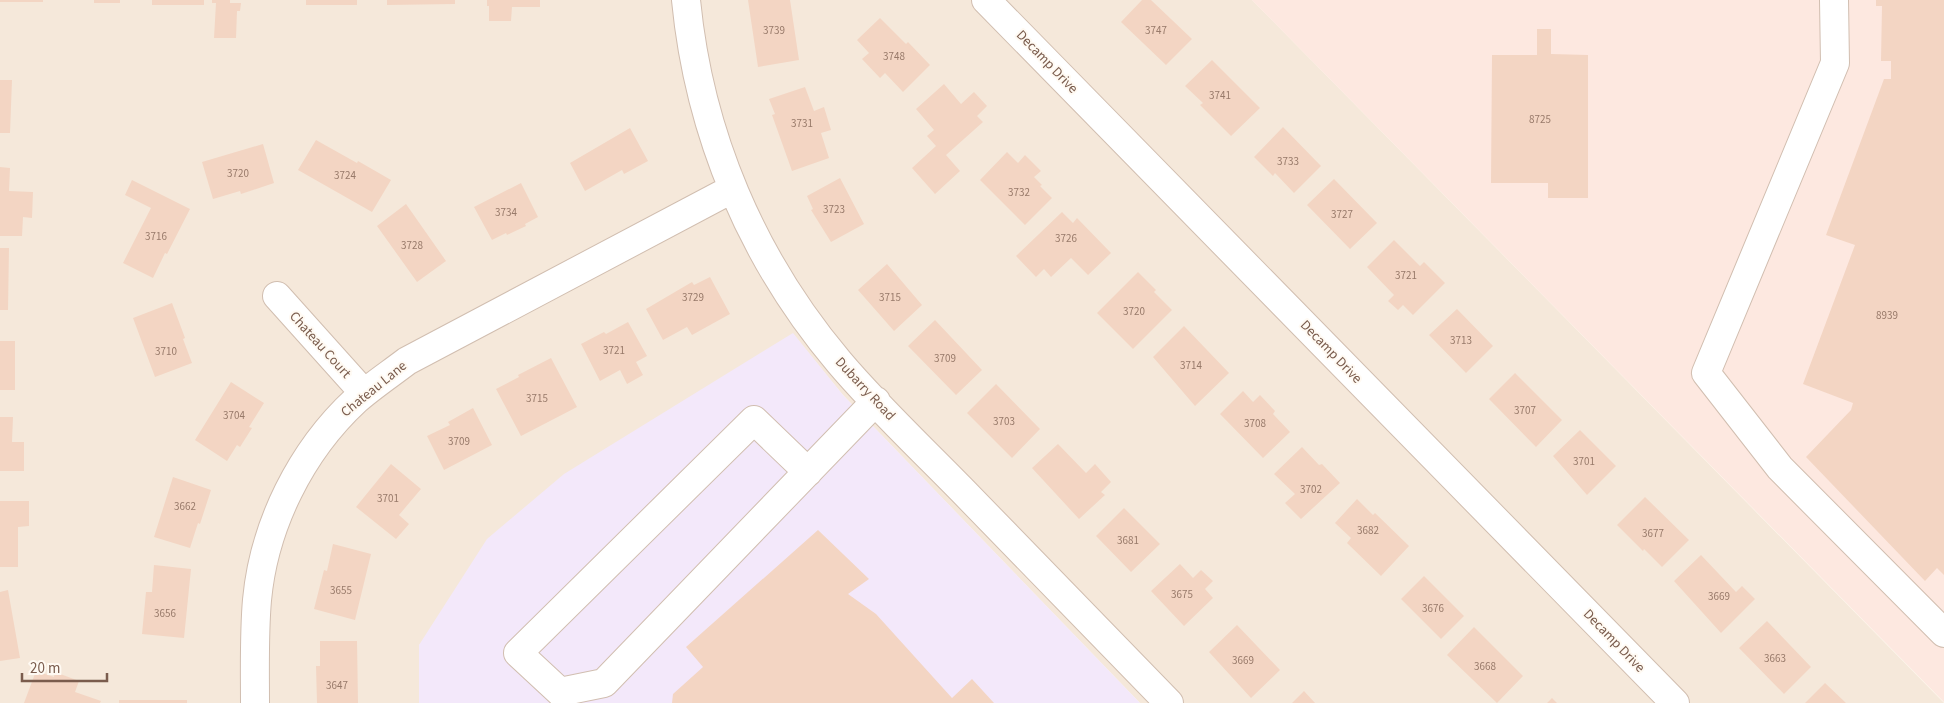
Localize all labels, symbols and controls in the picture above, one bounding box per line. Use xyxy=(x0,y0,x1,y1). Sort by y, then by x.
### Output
house number: 3739 xyxy=(763,23,785,38)
house number: 3747 xyxy=(1145,23,1167,38)
street label: Decamp Drive xyxy=(1012,26,1082,98)
house number: 3748 xyxy=(883,49,905,64)
house number: 3741 xyxy=(1209,88,1231,103)
house number: 8725 xyxy=(1529,112,1551,127)
house number: 3731 xyxy=(791,116,813,131)
house number: 3733 xyxy=(1277,154,1299,169)
house number: 3720 xyxy=(227,166,249,181)
house number: 3724 xyxy=(334,168,356,183)
house number: 3732 xyxy=(1008,185,1030,200)
house number: 3723 xyxy=(823,202,845,217)
house number: 3734 xyxy=(495,205,517,220)
house number: 3727 xyxy=(1331,207,1353,222)
house number: 3716 xyxy=(145,229,167,244)
house number: 3726 xyxy=(1055,231,1077,246)
house number: 3728 xyxy=(401,238,423,253)
house number: 3721 xyxy=(1395,268,1417,283)
house number: 3729 xyxy=(682,290,704,305)
house number: 3715 xyxy=(879,290,901,305)
house number: 3720 xyxy=(1123,304,1145,319)
street label: Chateau Court xyxy=(284,307,356,383)
house number: 8939 xyxy=(1876,308,1898,323)
street label: Decamp Drive xyxy=(1296,316,1366,388)
house number: 3713 xyxy=(1450,333,1472,348)
house number: 3721 xyxy=(603,343,625,358)
house number: 3710 xyxy=(155,344,177,359)
house number: 3709 xyxy=(934,351,956,366)
street label: Dubarry Road xyxy=(830,353,900,425)
street label: Chateau Lane xyxy=(337,356,411,422)
house number: 3714 xyxy=(1180,358,1202,373)
house number: 3715 xyxy=(526,391,548,406)
house number: 3707 xyxy=(1514,403,1536,418)
house number: 3704 xyxy=(223,408,245,423)
house number: 3703 xyxy=(993,414,1015,429)
house number: 3708 xyxy=(1244,416,1266,431)
house number: 3709 xyxy=(448,434,470,449)
house number: 3701 xyxy=(1573,454,1595,469)
house number: 3702 xyxy=(1300,482,1322,497)
house number: 3701 xyxy=(377,491,399,506)
house number: 3662 xyxy=(174,499,196,514)
house number: 3682 xyxy=(1357,523,1379,538)
house number: 3677 xyxy=(1642,526,1664,541)
house number: 3681 xyxy=(1117,533,1139,548)
house number: 3655 xyxy=(330,583,352,598)
house number: 3675 xyxy=(1171,587,1193,602)
house number: 3669 xyxy=(1708,589,1730,604)
house number: 3676 xyxy=(1422,601,1444,616)
street label: Decamp Drive xyxy=(1579,605,1649,677)
house number: 3656 xyxy=(154,606,176,621)
scale bar xyxy=(22,650,108,682)
house number: 3663 xyxy=(1764,651,1786,666)
house number: 3669 xyxy=(1232,653,1254,668)
text: 20 m xyxy=(30,658,60,679)
house number: 3668 xyxy=(1474,659,1496,674)
house number: 3647 xyxy=(326,678,348,693)

